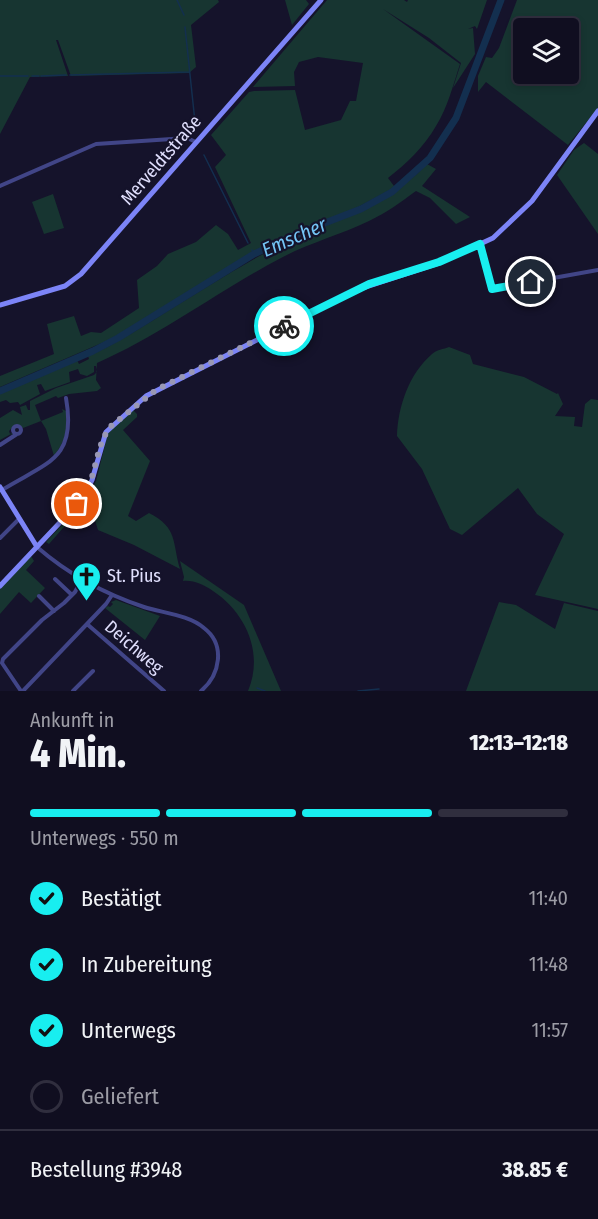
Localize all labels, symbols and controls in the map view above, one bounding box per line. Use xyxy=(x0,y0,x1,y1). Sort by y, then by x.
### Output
map controls xyxy=(513,18,579,84)
button: layers xyxy=(513,18,579,84)
street label: Merveldtstraße xyxy=(116,111,206,209)
water label: Emscher xyxy=(258,212,331,262)
pin xyxy=(505,256,556,307)
icon: home xyxy=(514,265,547,298)
courier xyxy=(254,296,314,356)
icon: bike xyxy=(268,310,301,343)
pin xyxy=(51,478,102,529)
icon: bag xyxy=(60,487,93,520)
church icon: St. Pius xyxy=(70,560,102,602)
place label: St. Pius xyxy=(107,565,161,587)
street label: Deichweg xyxy=(100,616,168,679)
text: Ankunft in xyxy=(30,708,114,732)
text: 12:13–12:18 xyxy=(469,729,568,756)
text: 4 Min. xyxy=(30,731,126,777)
text: Unterwegs · 550 m xyxy=(30,826,179,850)
icon: check xyxy=(30,882,63,915)
text: Bestätigt xyxy=(81,885,161,912)
text: 11:40 xyxy=(528,886,568,910)
icon: check xyxy=(30,948,63,981)
text: In Zubereitung xyxy=(81,951,212,978)
text: 11:48 xyxy=(529,952,568,976)
icon: check xyxy=(30,1014,63,1047)
text: Unterwegs xyxy=(81,1017,176,1044)
text: 11:57 xyxy=(532,1018,568,1042)
text: Geliefert xyxy=(81,1083,159,1110)
text: Bestellung #3948 xyxy=(30,1156,182,1183)
text: 38.85 € xyxy=(502,1156,568,1183)

